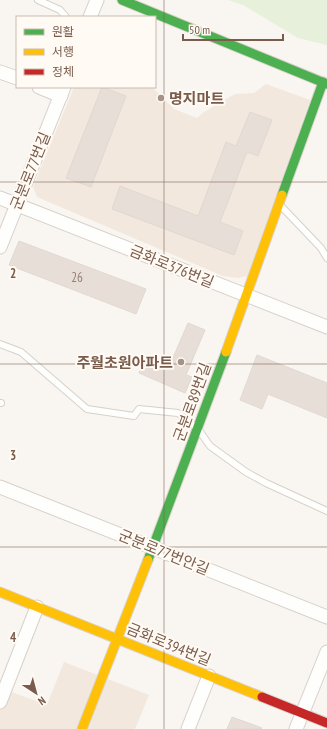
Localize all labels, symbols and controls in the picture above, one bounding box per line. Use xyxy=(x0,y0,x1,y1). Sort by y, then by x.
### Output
legend xyxy=(16,16,156,88)
scale bar xyxy=(183,16,283,42)
text: 50 m xyxy=(189,22,210,37)
text: 원활 xyxy=(52,24,74,39)
text: 서행 xyxy=(52,44,74,59)
text: 정체 xyxy=(52,64,74,79)
place label: 명지마트 xyxy=(169,89,224,108)
marker: 명지마트 xyxy=(156,93,166,103)
street label: 군분로77번길 xyxy=(6,129,54,213)
street label: 금화로376번길 xyxy=(127,240,217,292)
text: 2 xyxy=(10,265,16,282)
house number: 26 xyxy=(71,269,83,286)
place label: 주월초원아파트 xyxy=(76,353,173,372)
marker: 주월초원아파트 xyxy=(176,357,186,367)
street label: 군분로89번길 xyxy=(169,360,215,444)
text: 3 xyxy=(10,447,16,464)
street label: 군분로77번안길 xyxy=(116,525,212,579)
street label: 금화로394번길 xyxy=(124,618,214,670)
text: 4 xyxy=(10,629,17,646)
north arrow xyxy=(16,673,56,713)
text: N xyxy=(35,694,48,709)

